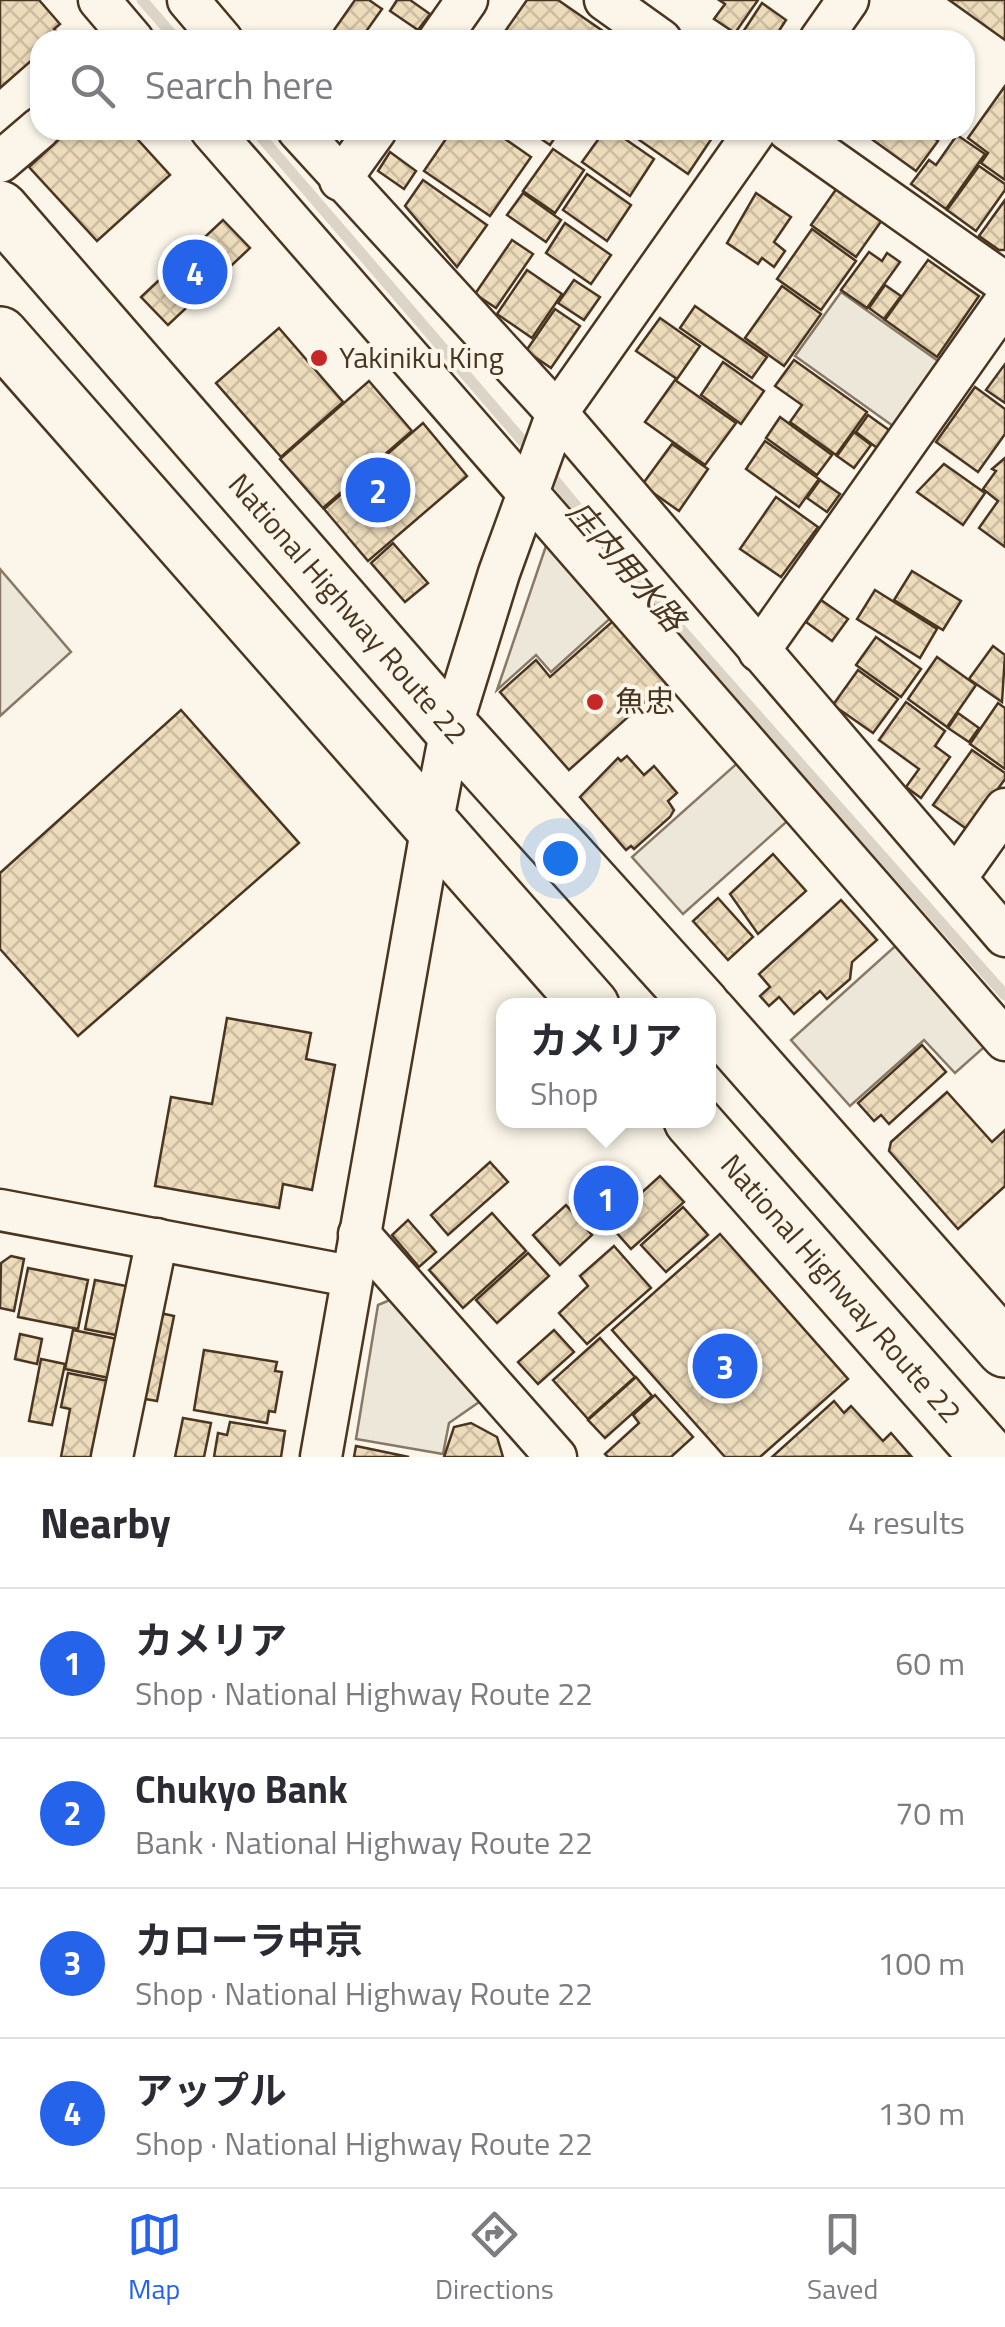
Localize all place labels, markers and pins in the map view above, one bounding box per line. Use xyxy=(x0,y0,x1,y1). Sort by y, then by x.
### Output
pin: 4 xyxy=(162,234,228,310)
place label: Yakiniku King xyxy=(339,334,504,380)
marker: Yakiniku King xyxy=(308,347,330,369)
pin: 2 xyxy=(346,452,410,528)
place label: 魚忠 xyxy=(615,678,675,724)
marker: 魚忠 xyxy=(584,691,606,713)
pin: 1 xyxy=(574,1160,638,1236)
pin: 3 xyxy=(692,1328,758,1404)

